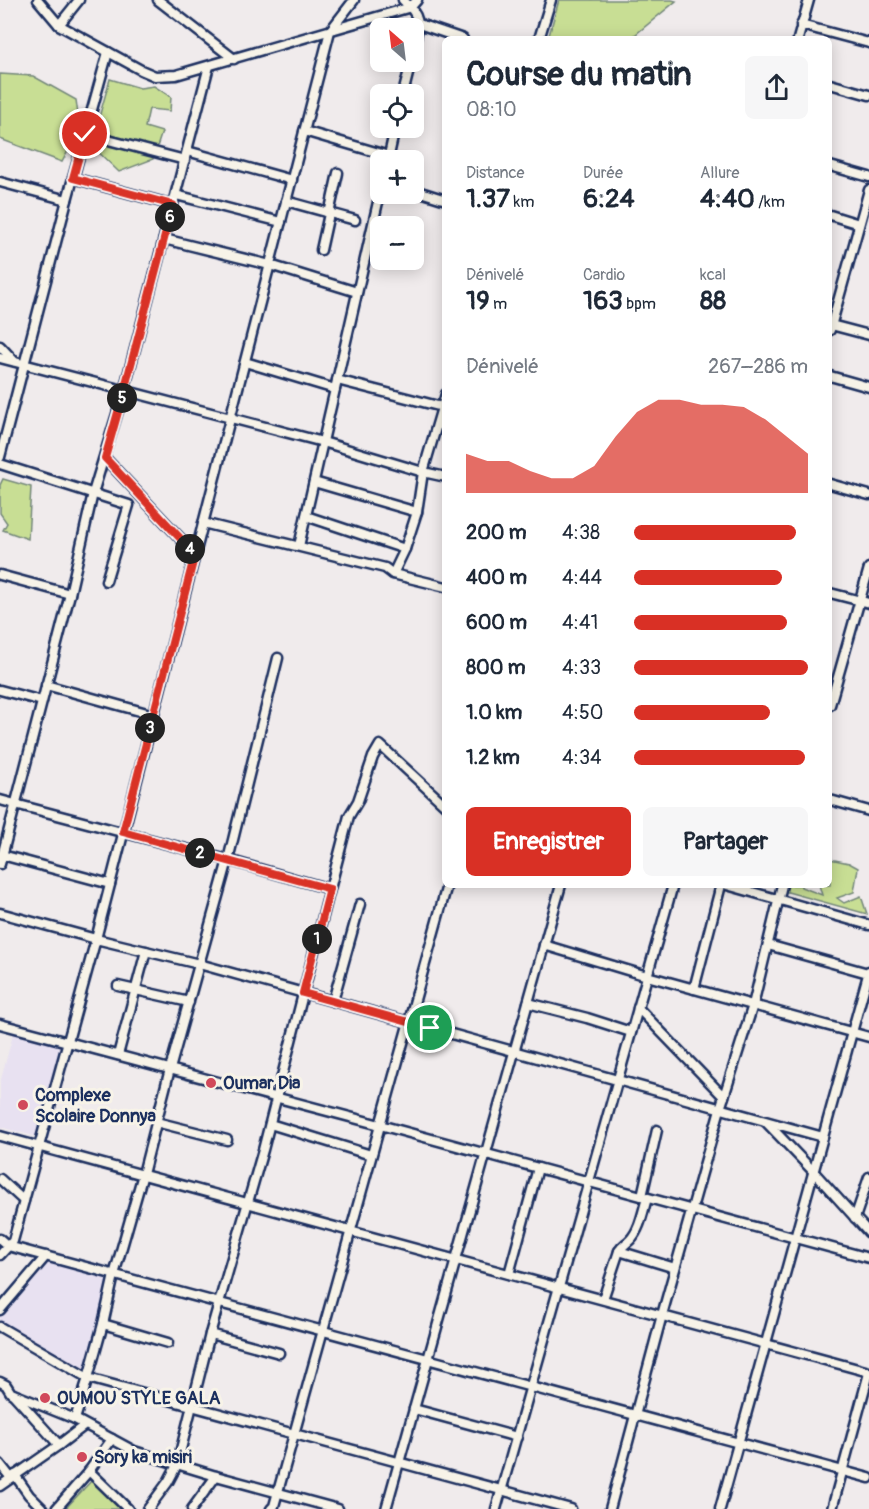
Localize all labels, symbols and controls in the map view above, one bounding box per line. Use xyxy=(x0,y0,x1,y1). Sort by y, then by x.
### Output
north arrow xyxy=(370,18,424,72)
map controls xyxy=(370,18,424,270)
text: Course du matin xyxy=(466,54,692,95)
button: share xyxy=(745,56,808,119)
button: locate xyxy=(370,84,424,138)
text: 08:10 xyxy=(466,97,517,122)
pin xyxy=(59,108,110,159)
icon: check xyxy=(68,117,101,150)
button: + xyxy=(370,150,424,204)
text: Distance xyxy=(466,163,525,183)
text: Durée xyxy=(583,163,623,183)
text: Allure xyxy=(700,163,739,183)
text: 1.37 xyxy=(466,183,510,215)
text: 6:24 xyxy=(583,183,635,215)
text: 4:40 xyxy=(700,183,755,215)
text: km xyxy=(510,192,534,212)
text: /km xyxy=(755,192,785,212)
pin: 6 xyxy=(155,202,185,232)
text: 6 xyxy=(165,207,175,227)
button: − xyxy=(370,216,424,270)
text: Dénivelé xyxy=(466,265,524,285)
text: Cardio xyxy=(583,265,625,285)
text: kcal xyxy=(700,265,726,285)
text: 19 xyxy=(466,285,490,317)
text: 163 xyxy=(583,285,623,317)
text: 88 xyxy=(700,285,726,317)
text: m xyxy=(490,294,507,314)
text: bpm xyxy=(623,294,656,314)
text: Dénivelé xyxy=(466,354,539,379)
text: 267–286 m xyxy=(708,354,808,379)
pin: 5 xyxy=(107,383,137,413)
text: 5 xyxy=(118,388,126,408)
text: 200 m xyxy=(466,520,527,545)
text: 4:38 xyxy=(562,520,600,545)
pin: 4 xyxy=(175,534,205,564)
text: 4 xyxy=(185,539,195,559)
text: 400 m xyxy=(466,565,527,590)
text: 4:44 xyxy=(562,565,602,590)
text: 600 m xyxy=(466,610,527,635)
text: 4:41 xyxy=(562,610,598,635)
text: 800 m xyxy=(466,655,526,680)
text: 4:33 xyxy=(562,655,601,680)
text: 1.0 km xyxy=(466,700,522,725)
text: 4:50 xyxy=(562,700,603,725)
pin: 3 xyxy=(135,713,165,743)
text: 3 xyxy=(146,718,154,738)
text: 1.2 km xyxy=(466,745,520,770)
text: 4:34 xyxy=(562,745,602,770)
button: Enregistrer xyxy=(466,807,631,876)
button: Partager xyxy=(643,807,808,876)
pin: 2 xyxy=(185,838,215,868)
text: 2 xyxy=(196,843,204,863)
pin: 1 xyxy=(302,924,332,954)
text: 1 xyxy=(314,929,320,949)
pin xyxy=(404,1002,455,1053)
icon: arrive xyxy=(413,1011,446,1044)
place label: Oumar Dia xyxy=(223,1072,301,1095)
marker: Oumar Dia xyxy=(204,1076,218,1090)
place label: Complexe Scolaire Donnya xyxy=(35,1084,156,1128)
marker: Complexe Scolaire Donnya xyxy=(16,1098,30,1112)
place label: OUMOU STYLE GALA xyxy=(57,1387,221,1410)
marker: OUMOU STYLE GALA xyxy=(38,1391,52,1405)
place label: Sory ka misiri xyxy=(94,1446,192,1469)
marker: Sory ka misiri xyxy=(75,1450,89,1464)

